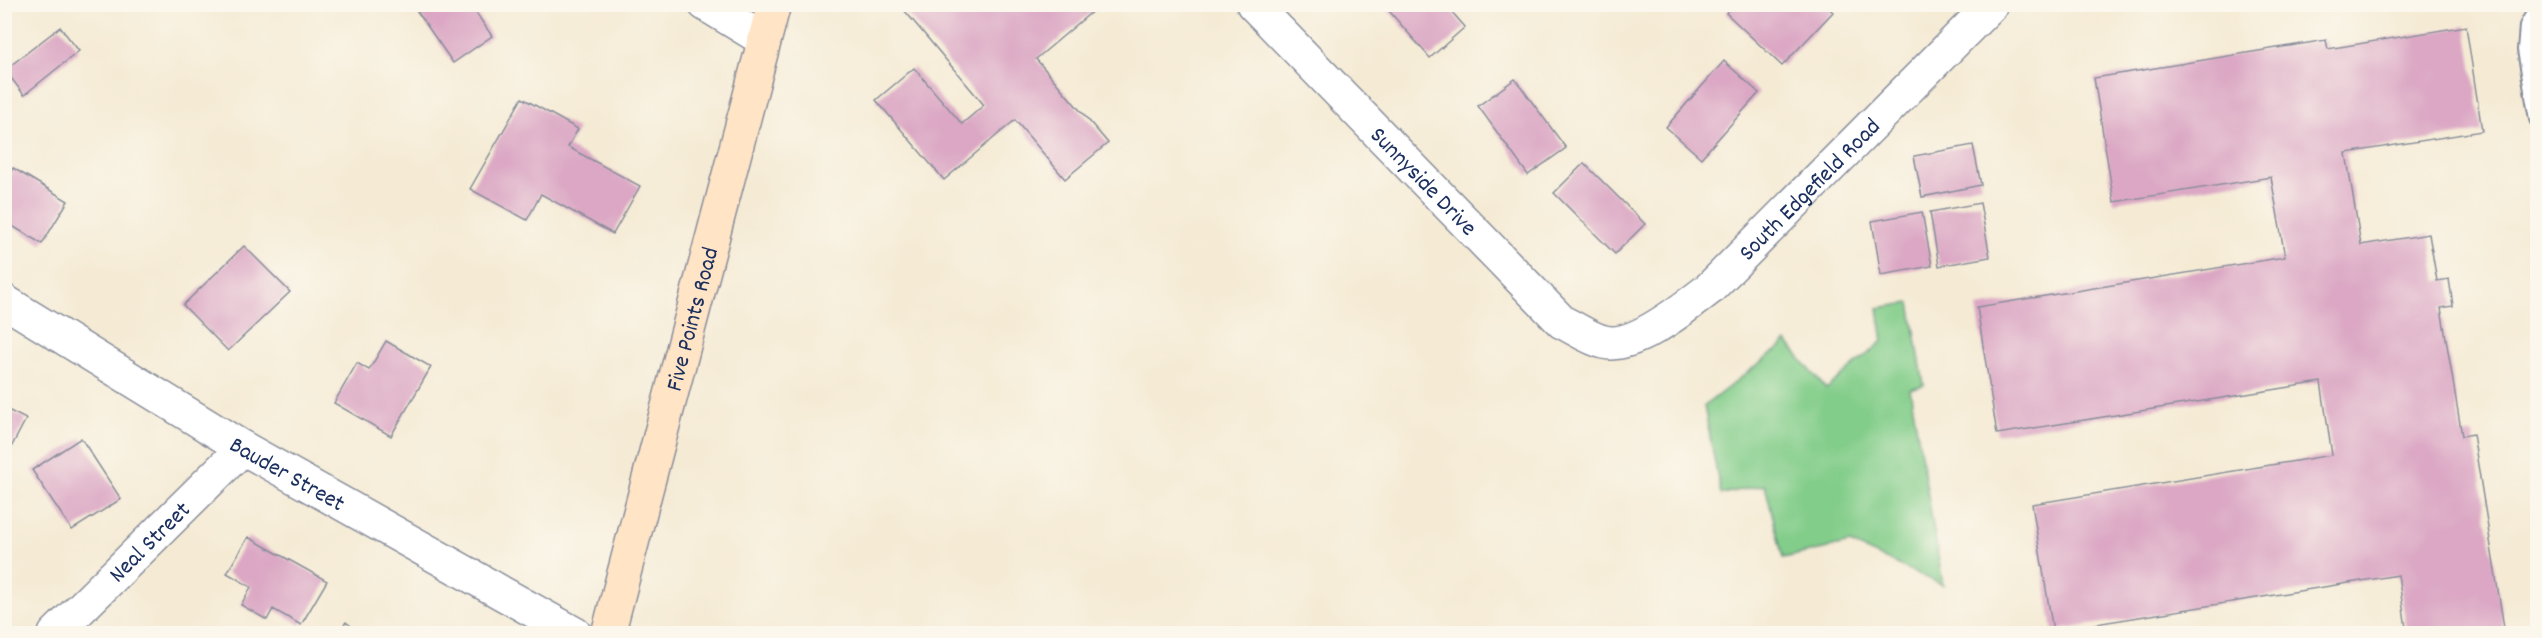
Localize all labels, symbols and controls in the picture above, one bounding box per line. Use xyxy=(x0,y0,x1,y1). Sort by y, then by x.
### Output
street label: South Edgefield Road xyxy=(1732,112,1890,270)
street label: Sunnyside Drive xyxy=(1361,120,1484,245)
street label: Five Points Road xyxy=(659,244,729,395)
street label: Bauder Street xyxy=(222,430,350,522)
street label: Neal Street xyxy=(102,495,200,592)

